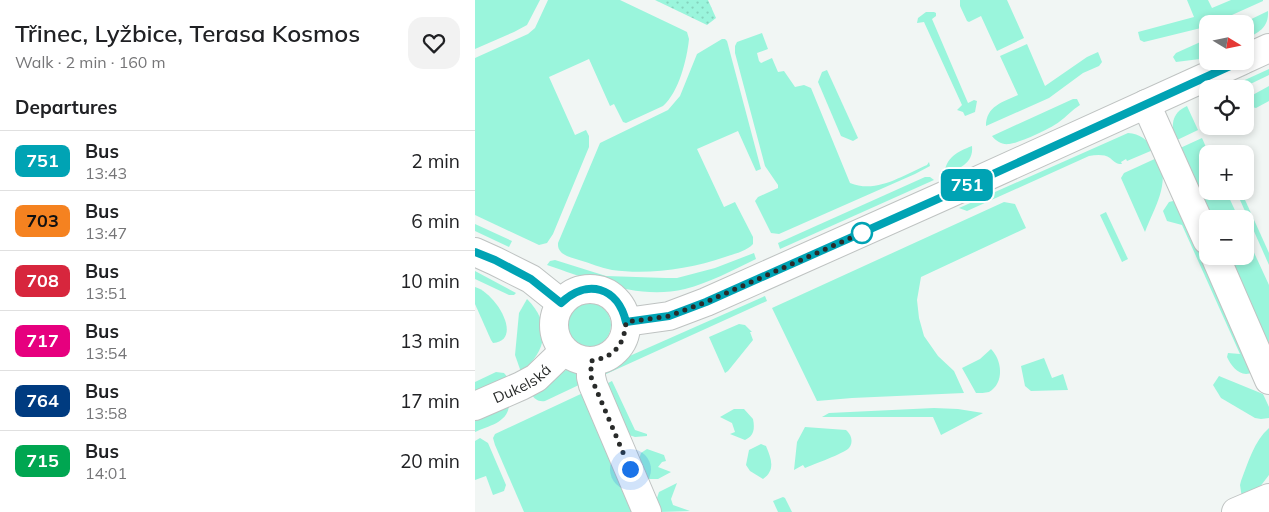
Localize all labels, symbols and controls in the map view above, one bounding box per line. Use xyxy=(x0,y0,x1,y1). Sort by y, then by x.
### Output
north arrow xyxy=(1199,15,1254,70)
map controls xyxy=(1199,15,1254,265)
button: heart xyxy=(408,17,460,69)
text: Třinec, Lyžbice, Terasa Kosmos xyxy=(15,18,360,48)
text: Walk · 2 min · 160 m xyxy=(15,52,166,72)
button: locate xyxy=(1199,80,1254,135)
text: Departures xyxy=(15,95,117,119)
text: Bus xyxy=(85,139,119,163)
button: + xyxy=(1199,145,1254,200)
text: 751 xyxy=(26,149,59,172)
text: 2 min xyxy=(411,149,460,173)
text: 13:43 xyxy=(85,163,127,183)
line badge: 751 xyxy=(938,169,996,201)
text: 751 xyxy=(951,173,983,196)
text: Bus xyxy=(85,199,119,223)
text: 703 xyxy=(26,209,59,232)
text: 6 min xyxy=(411,209,460,233)
button: − xyxy=(1199,210,1254,265)
unlabelled marker xyxy=(851,222,873,244)
text: 13:47 xyxy=(85,223,127,243)
text: Bus xyxy=(85,259,119,283)
text: 708 xyxy=(26,269,59,292)
text: 10 min xyxy=(400,269,460,293)
text: 13:51 xyxy=(85,283,127,303)
text: Bus xyxy=(85,319,119,343)
text: 717 xyxy=(26,329,59,352)
text: 13 min xyxy=(400,329,460,353)
text: 13:54 xyxy=(85,343,127,363)
street label: Dukelská xyxy=(490,360,554,407)
text: Bus xyxy=(85,379,119,403)
text: 764 xyxy=(26,389,59,412)
text: 17 min xyxy=(400,389,460,413)
text: 13:58 xyxy=(85,403,127,423)
text: Bus xyxy=(85,439,119,463)
text: 715 xyxy=(26,449,59,472)
text: 20 min xyxy=(400,449,460,473)
your location xyxy=(618,457,643,482)
text: 14:01 xyxy=(85,463,127,483)

